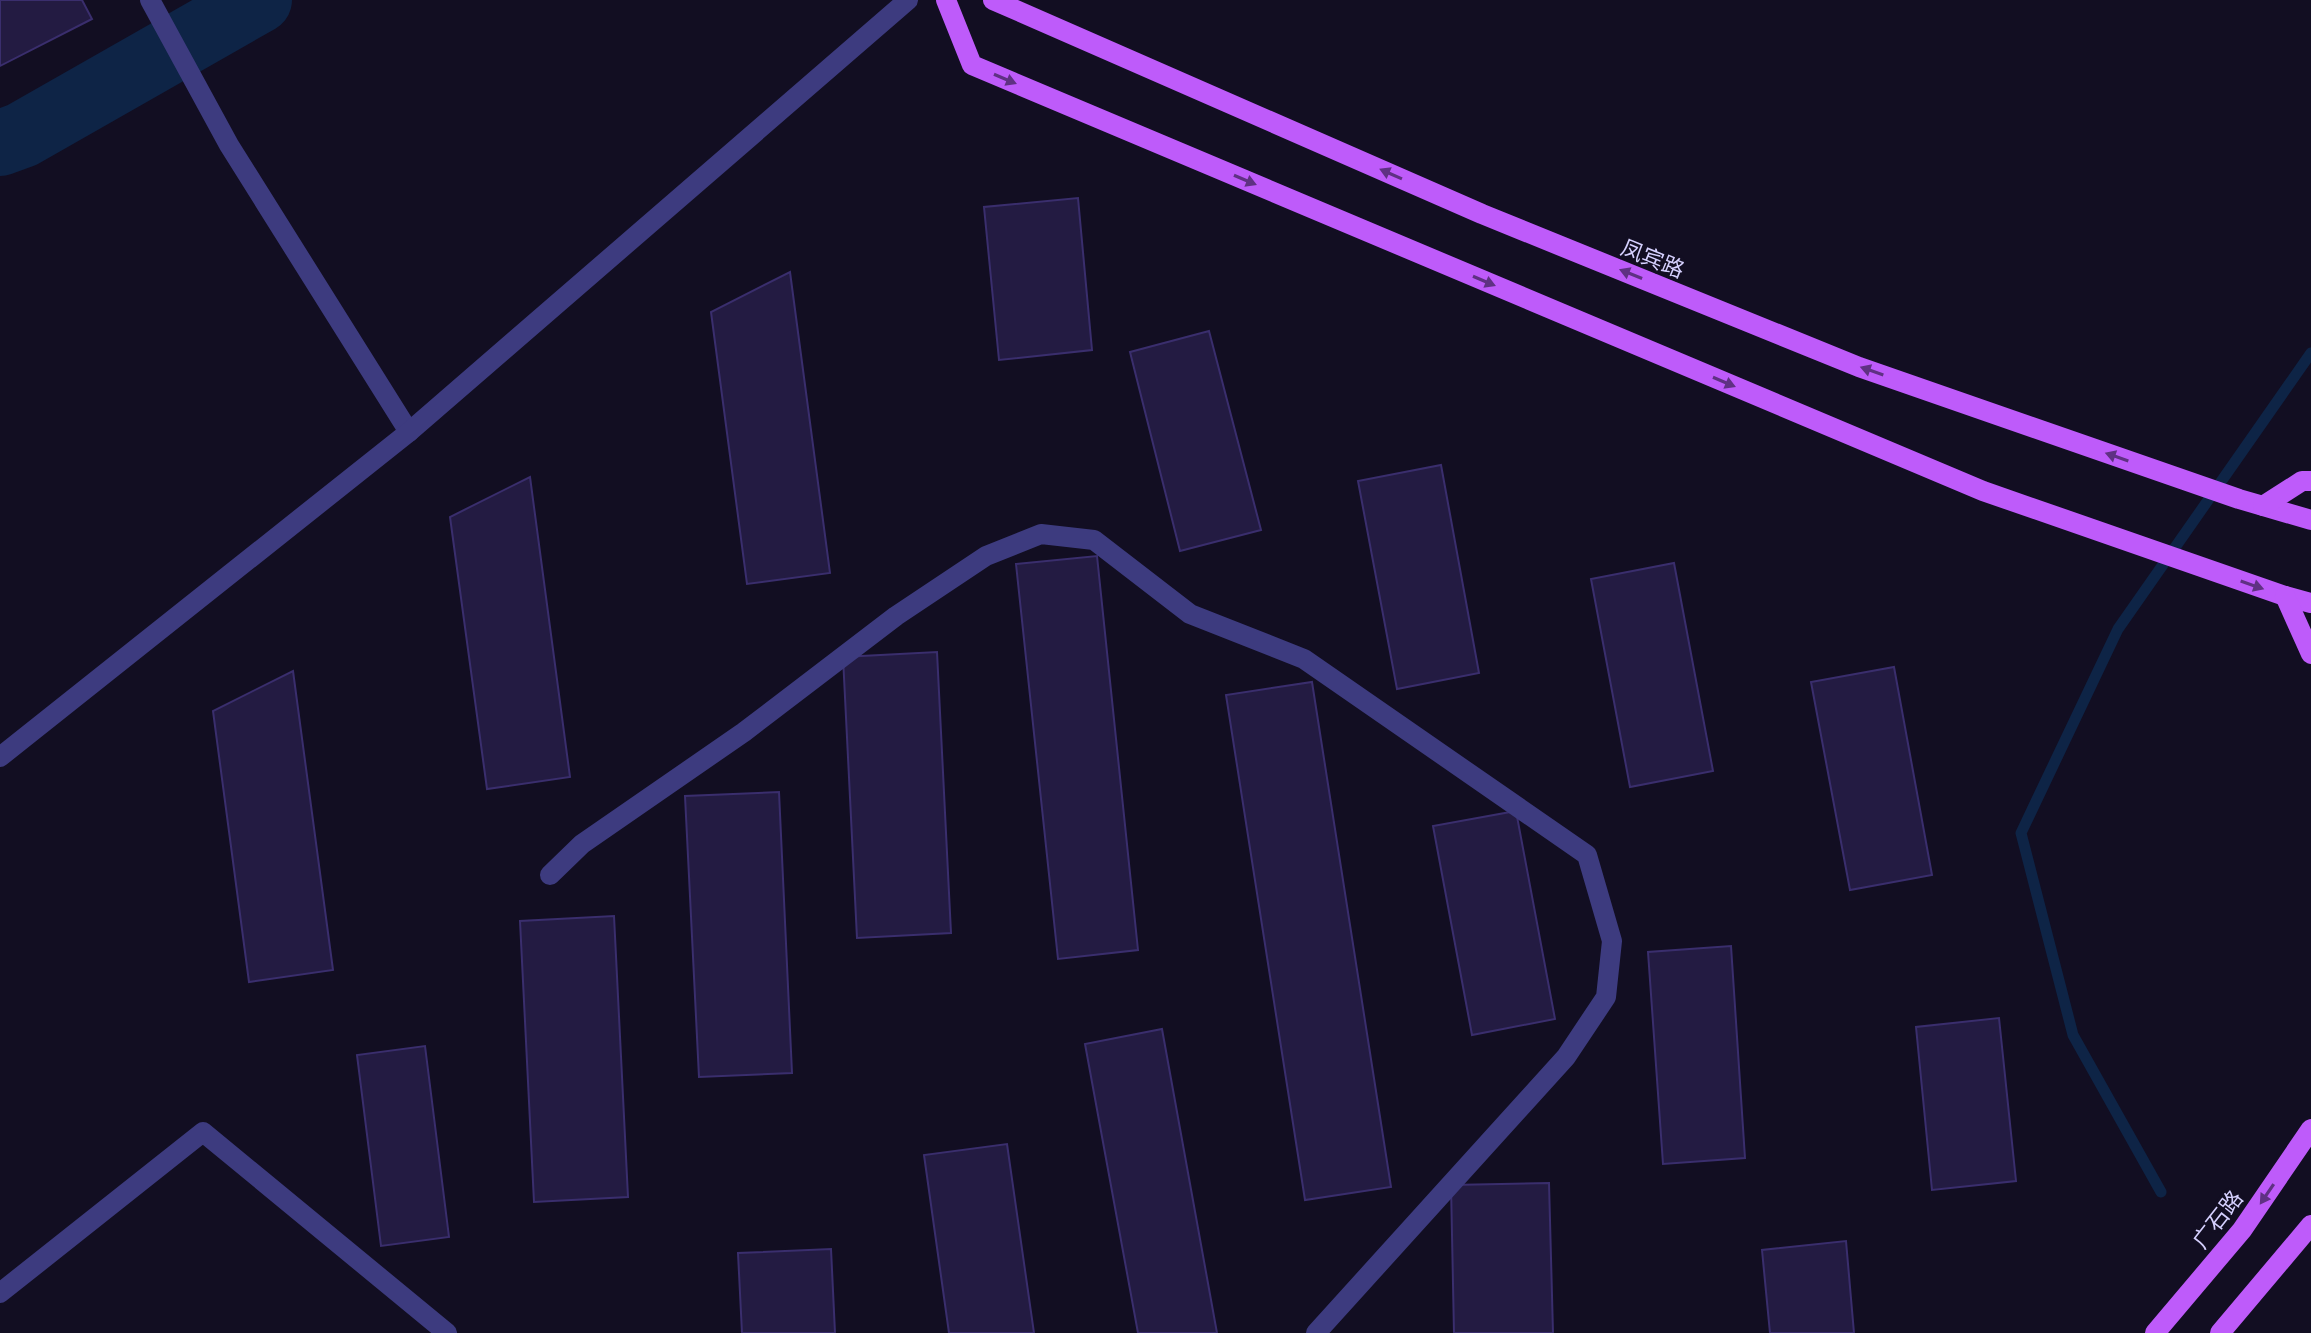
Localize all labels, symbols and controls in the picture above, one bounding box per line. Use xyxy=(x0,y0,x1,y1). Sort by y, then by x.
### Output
one-way arrow xyxy=(993,72,1017,85)
one-way arrow xyxy=(1379,167,1403,181)
one-way arrow xyxy=(1233,173,1257,186)
street label: 凤宾路 xyxy=(1617,233,1689,283)
one-way arrow xyxy=(1619,268,1643,281)
one-way arrow xyxy=(1473,274,1496,287)
one-way arrow xyxy=(1860,365,1884,377)
one-way arrow xyxy=(1712,375,1736,388)
one-way arrow xyxy=(2105,450,2129,462)
one-way arrow xyxy=(2240,579,2264,591)
one-way arrow xyxy=(2260,1183,2275,1204)
street label: 广石路 xyxy=(2186,1185,2248,1253)

